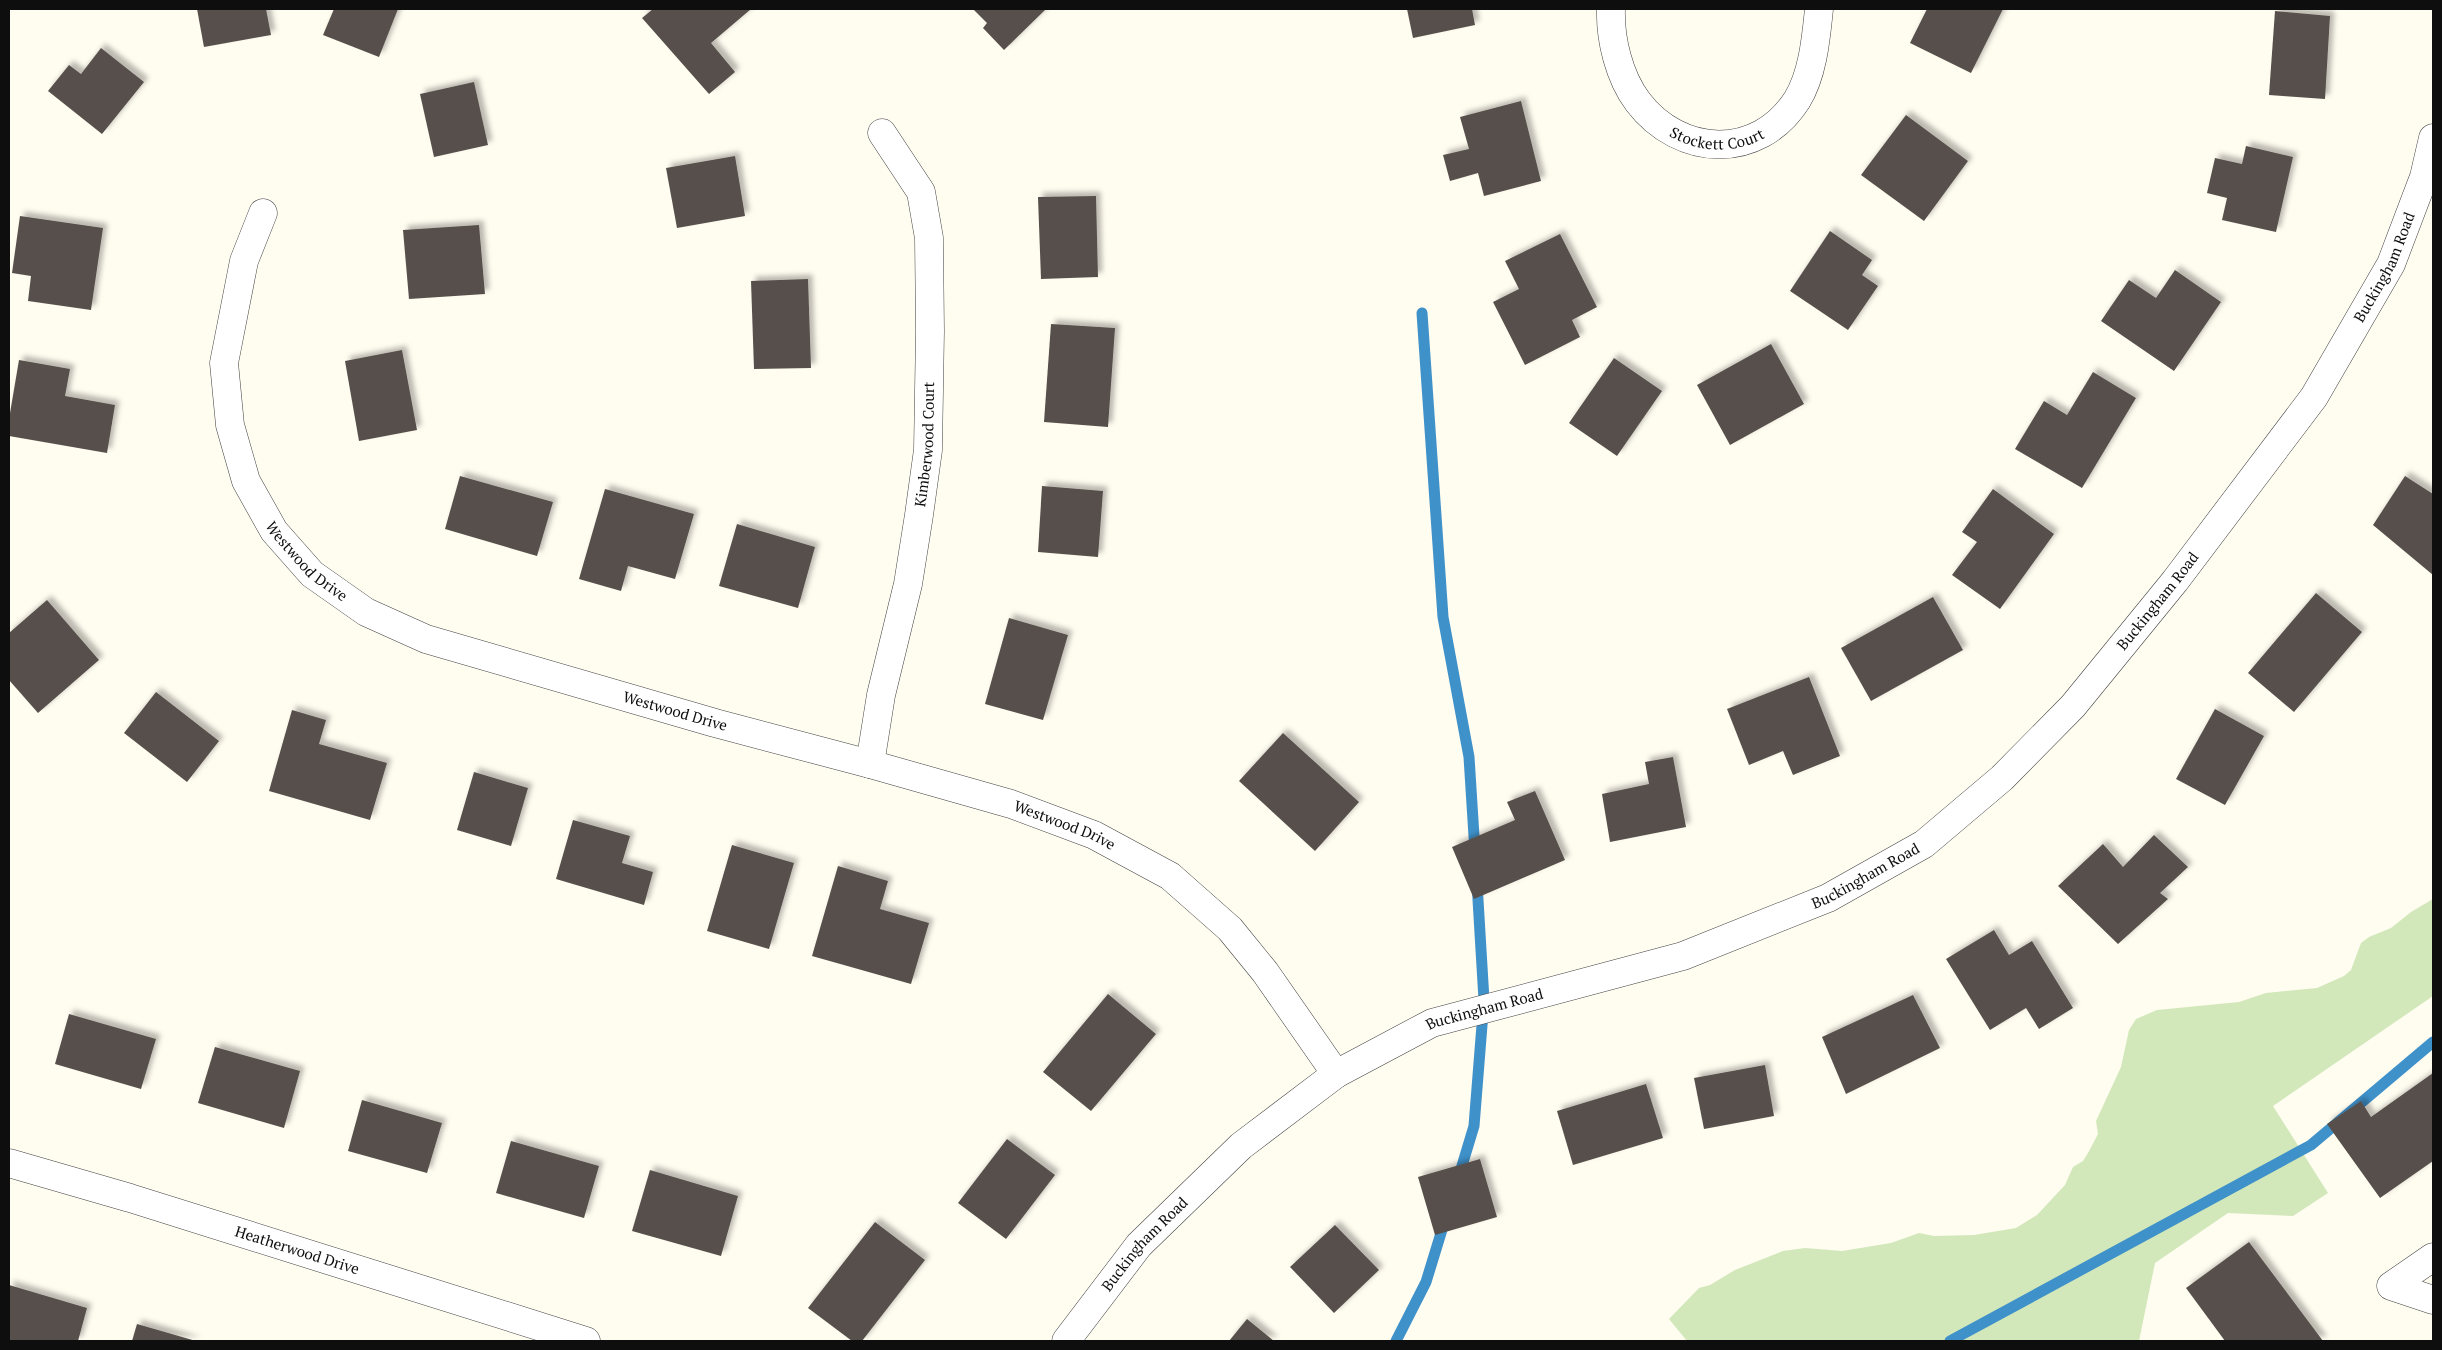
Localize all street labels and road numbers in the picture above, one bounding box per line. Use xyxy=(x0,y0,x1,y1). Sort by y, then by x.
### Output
street label: Stockett Court xyxy=(1667,122,1768,154)
street label: Buckingham Road xyxy=(2348,209,2419,326)
street label: Kimberwood Court xyxy=(909,381,938,508)
street label: Westwood Drive xyxy=(262,518,352,605)
street label: Buckingham Road xyxy=(2112,547,2203,654)
street label: Westwood Drive xyxy=(621,686,730,735)
street label: Westwood Drive xyxy=(1011,795,1119,854)
street label: Buckingham Road xyxy=(1808,838,1923,913)
street label: Buckingham Road xyxy=(1422,983,1545,1034)
street label: Buckingham Road xyxy=(1096,1192,1192,1295)
street label: Heatherwood Drive xyxy=(233,1221,362,1278)

